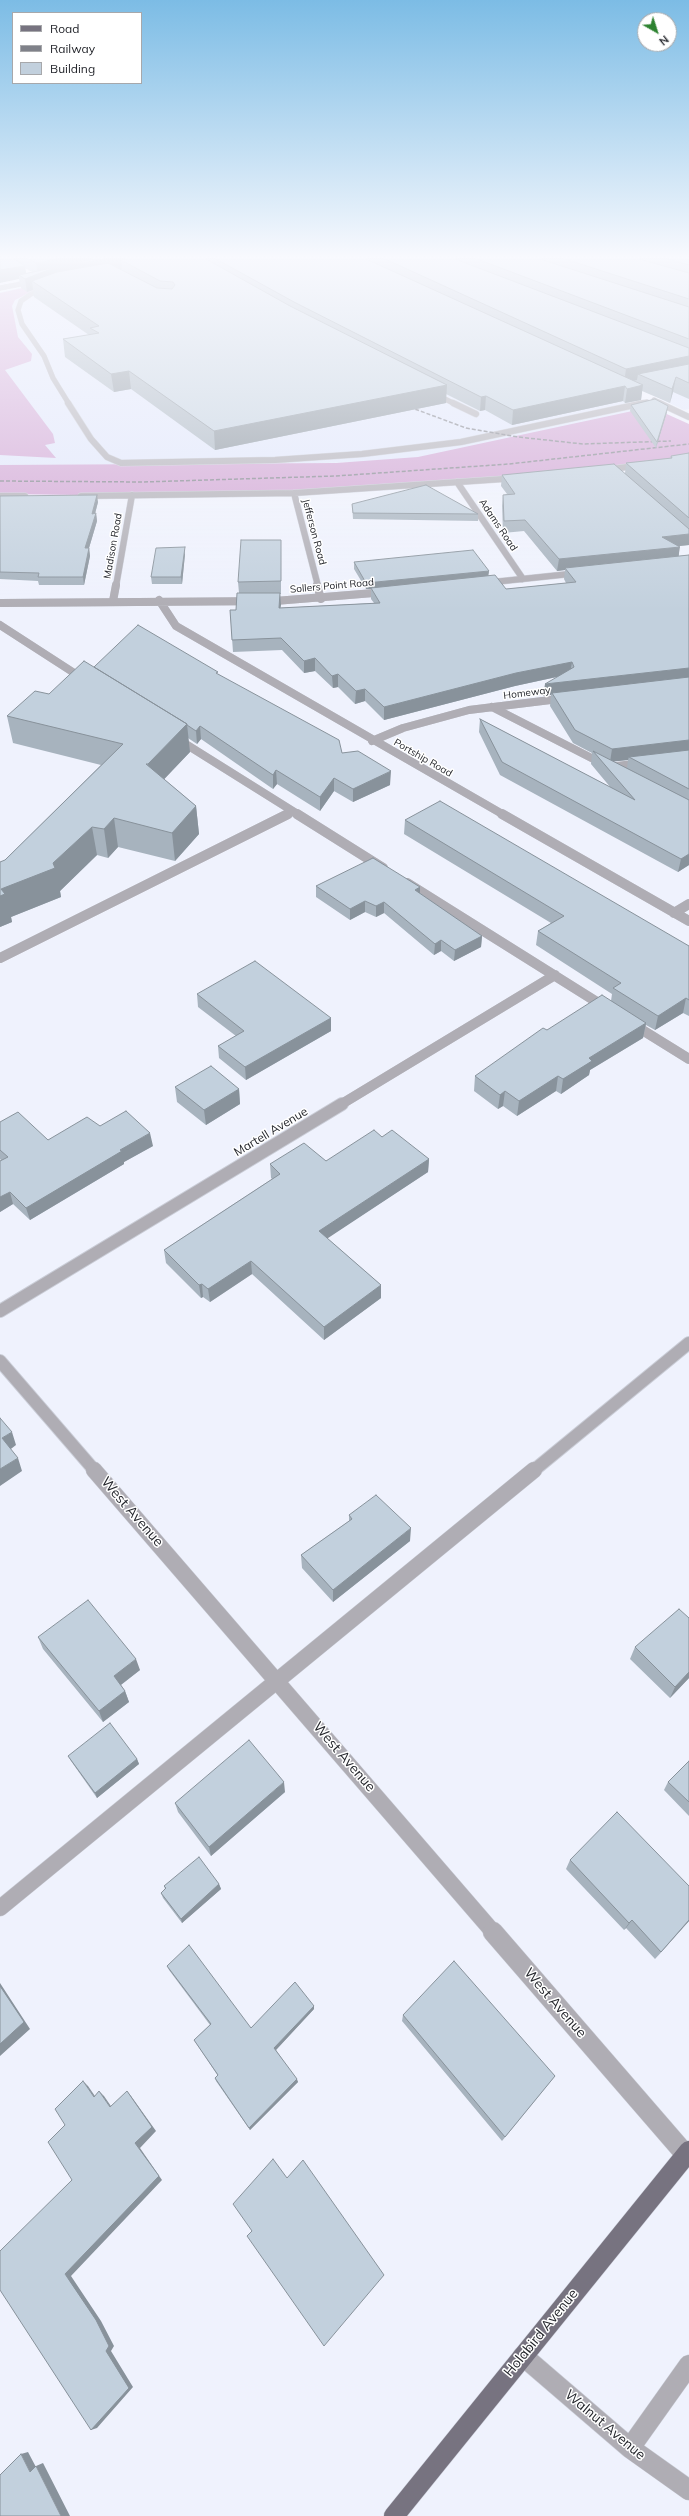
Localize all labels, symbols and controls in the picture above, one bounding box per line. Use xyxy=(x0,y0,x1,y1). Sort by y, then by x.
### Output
legend xyxy=(12,12,142,84)
north arrow xyxy=(637,12,677,52)
text: Road xyxy=(50,21,79,36)
text: N xyxy=(656,32,672,49)
text: Railway xyxy=(50,41,95,56)
text: Building xyxy=(50,61,95,76)
street label: Adams Road xyxy=(476,497,520,553)
street label: Jefferson Road xyxy=(299,498,329,566)
street label: Madison Road xyxy=(101,512,125,580)
street label: Sollers Point Road xyxy=(290,576,374,596)
street label: Homeway xyxy=(503,684,551,702)
street label: Portship Road xyxy=(392,736,454,780)
street label: Martell Avenue xyxy=(232,1104,310,1160)
street label: West Avenue xyxy=(97,1474,167,1550)
street label: West Avenue xyxy=(309,1719,379,1795)
street label: West Avenue xyxy=(520,1965,590,2041)
street label: Holabird Avenue xyxy=(500,2286,582,2380)
street label: Walnut Avenue xyxy=(561,2386,649,2464)

